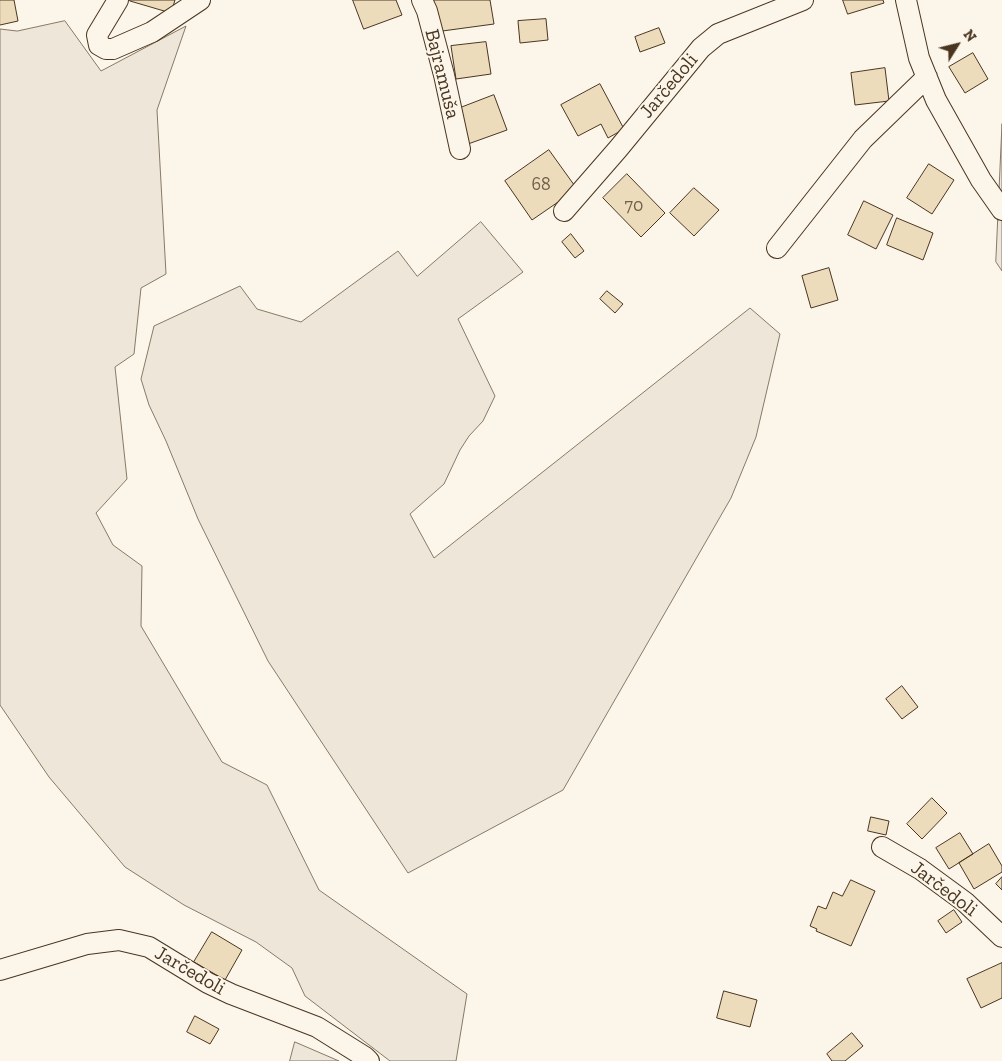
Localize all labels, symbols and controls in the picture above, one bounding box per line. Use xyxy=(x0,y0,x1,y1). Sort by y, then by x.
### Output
north arrow xyxy=(932,20,982,70)
street label: Bajramuša xyxy=(419,27,465,121)
text: N xyxy=(960,27,980,45)
street label: Jarčedoli xyxy=(635,49,703,123)
house number: 68 xyxy=(531,174,551,196)
house number: 70 xyxy=(625,195,643,217)
street label: Jarčedoli xyxy=(906,856,982,922)
street label: Jarčedoli xyxy=(150,941,230,1001)

